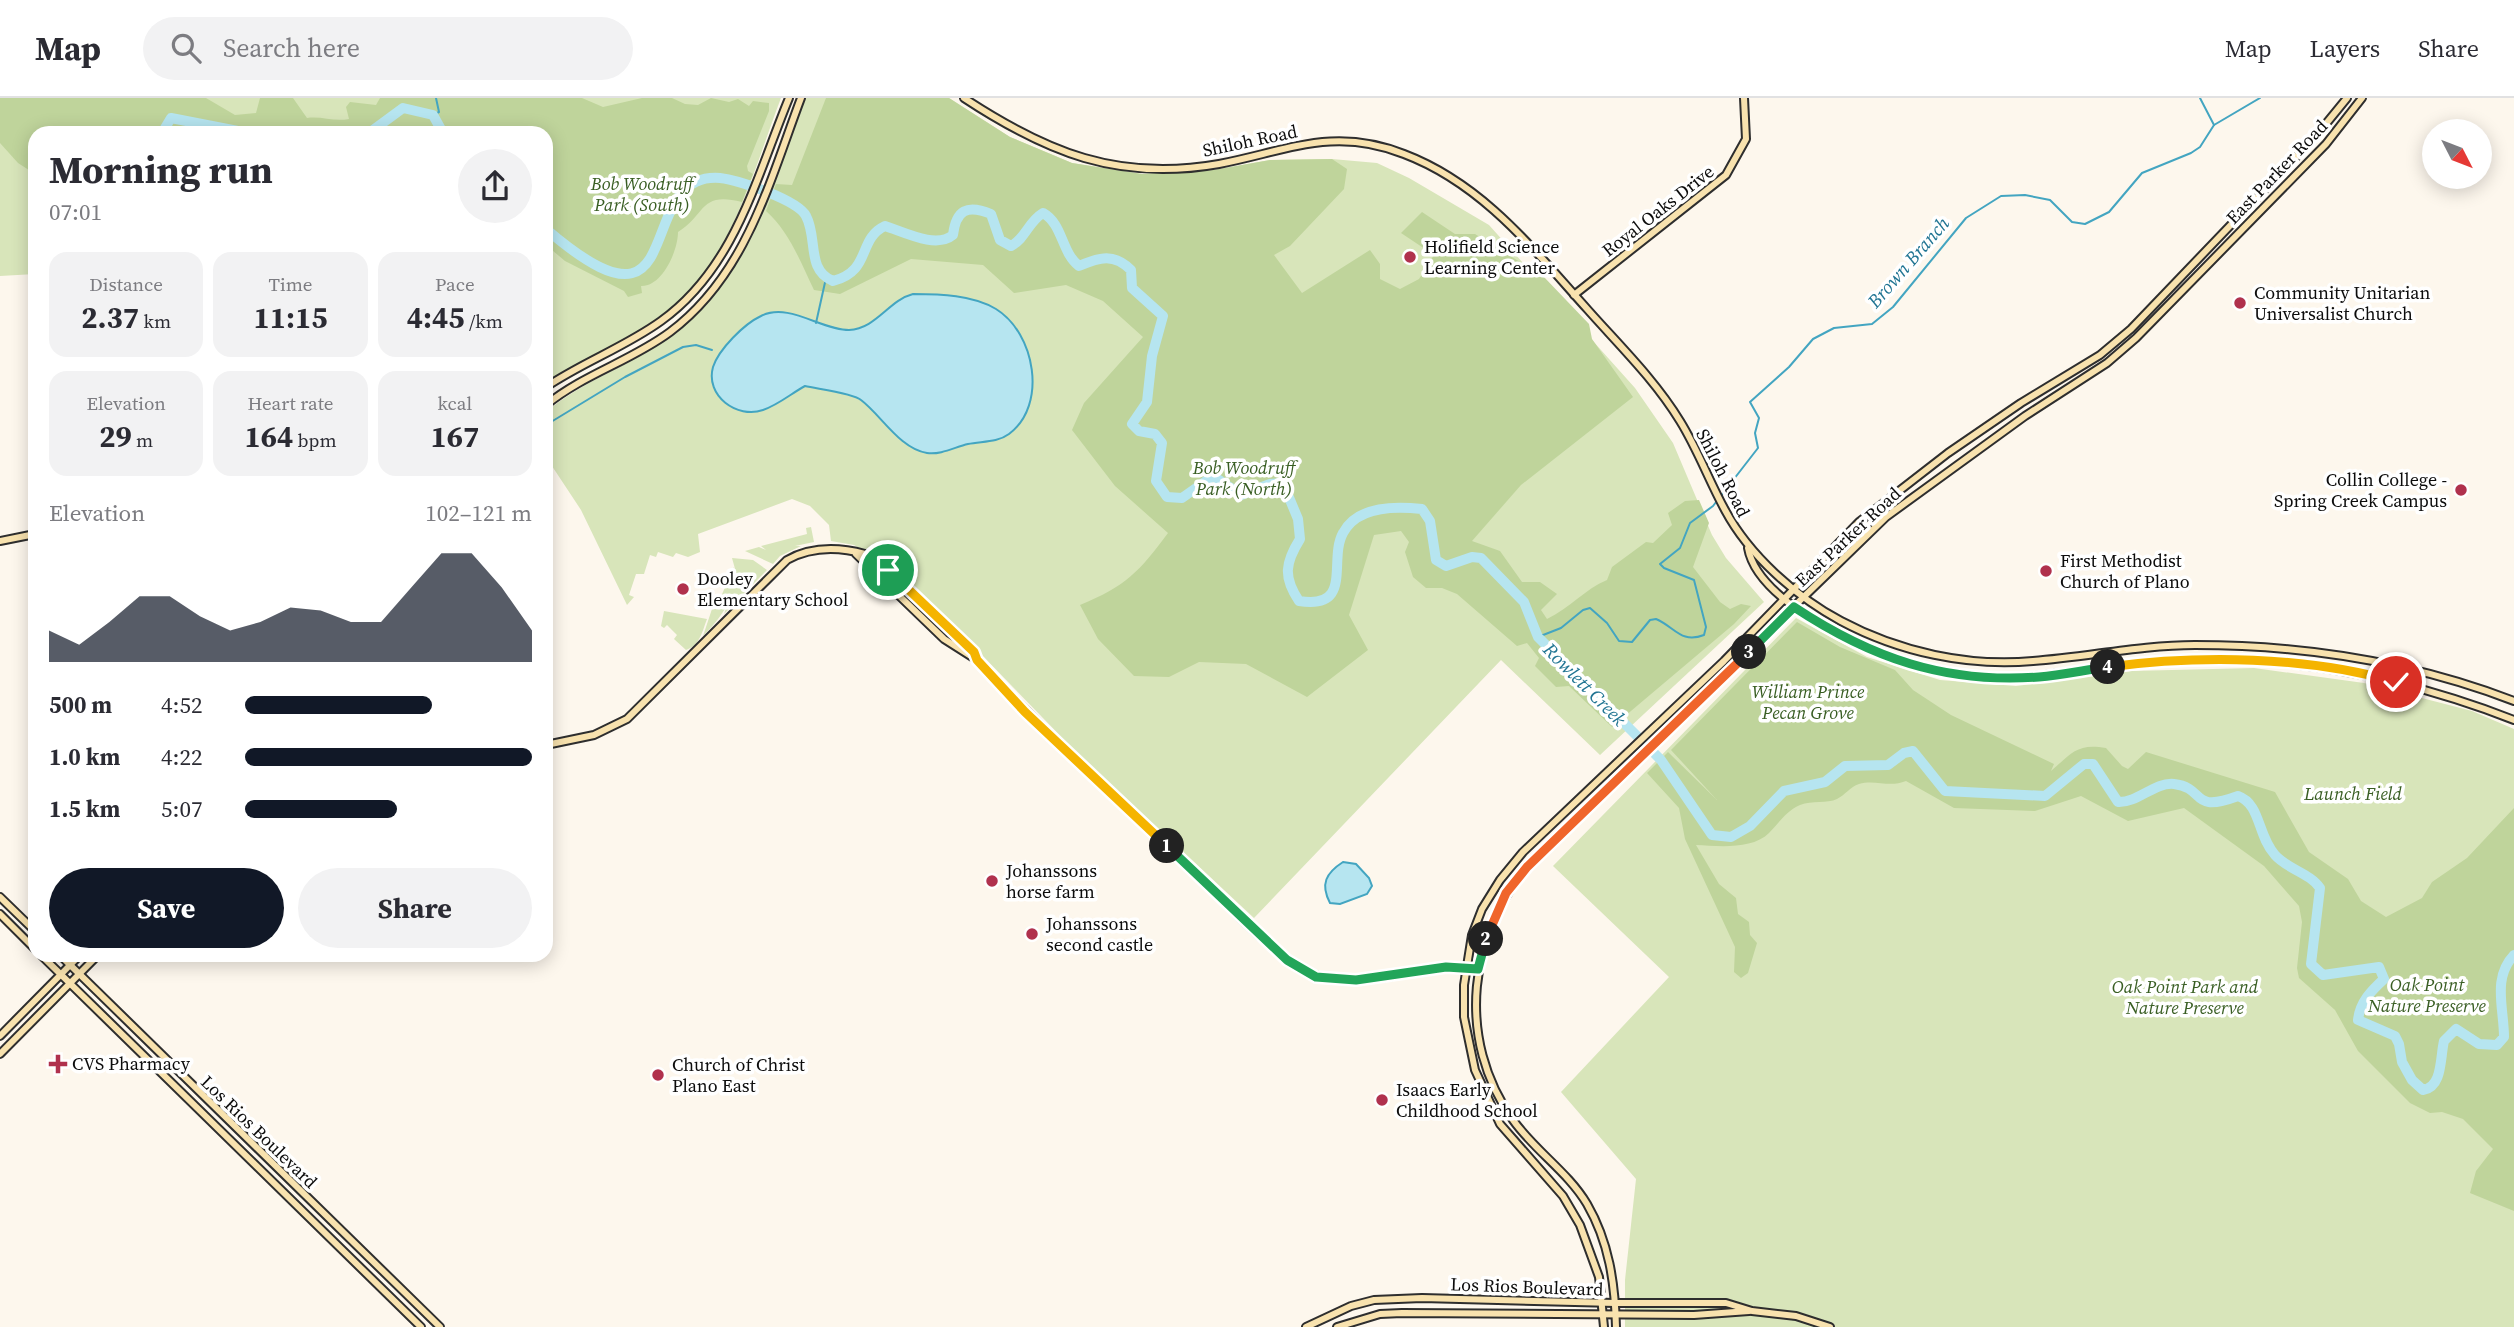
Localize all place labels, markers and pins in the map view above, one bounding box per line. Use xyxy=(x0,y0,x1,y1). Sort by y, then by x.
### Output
place label: Holifield Science Learning Center xyxy=(1424,234,1559,280)
marker: Holifield Science Learning Center xyxy=(1402,249,1418,265)
place label: Community Unitarian Universalist Church xyxy=(2254,280,2430,326)
marker: Community Unitarian Universalist Church xyxy=(2232,295,2248,311)
place label: Collin College - Spring Creek Campus xyxy=(2274,467,2447,513)
marker: Collin College - Spring Creek Campus xyxy=(2453,482,2469,498)
pin xyxy=(858,540,918,600)
place label: First Methodist Church of Plano xyxy=(2060,548,2190,594)
marker: First Methodist Church of Plano xyxy=(2038,563,2054,579)
place label: Dooley Elementary School xyxy=(697,566,848,612)
marker: Dooley Elementary School xyxy=(675,581,691,597)
pin: 3 xyxy=(1732,634,1766,670)
pin: 4 xyxy=(2090,650,2126,684)
pin xyxy=(2366,652,2426,712)
pin: 1 xyxy=(1150,828,1184,864)
place label: Johanssons horse farm xyxy=(1005,858,1097,904)
marker: Johanssons horse farm xyxy=(984,873,1000,889)
place label: Johanssons second castle xyxy=(1045,911,1153,957)
pin: 2 xyxy=(1468,922,1504,956)
marker: Johanssons second castle xyxy=(1024,926,1040,942)
place label: CVS Pharmacy xyxy=(72,1051,191,1076)
place label: Church of Christ Plano East xyxy=(672,1052,805,1098)
marker: CVS Pharmacy xyxy=(50,1056,66,1072)
marker: Church of Christ Plano East xyxy=(650,1067,666,1083)
place label: Isaacs Early Childhood School xyxy=(1396,1077,1538,1123)
marker: Isaacs Early Childhood School xyxy=(1374,1092,1390,1108)

